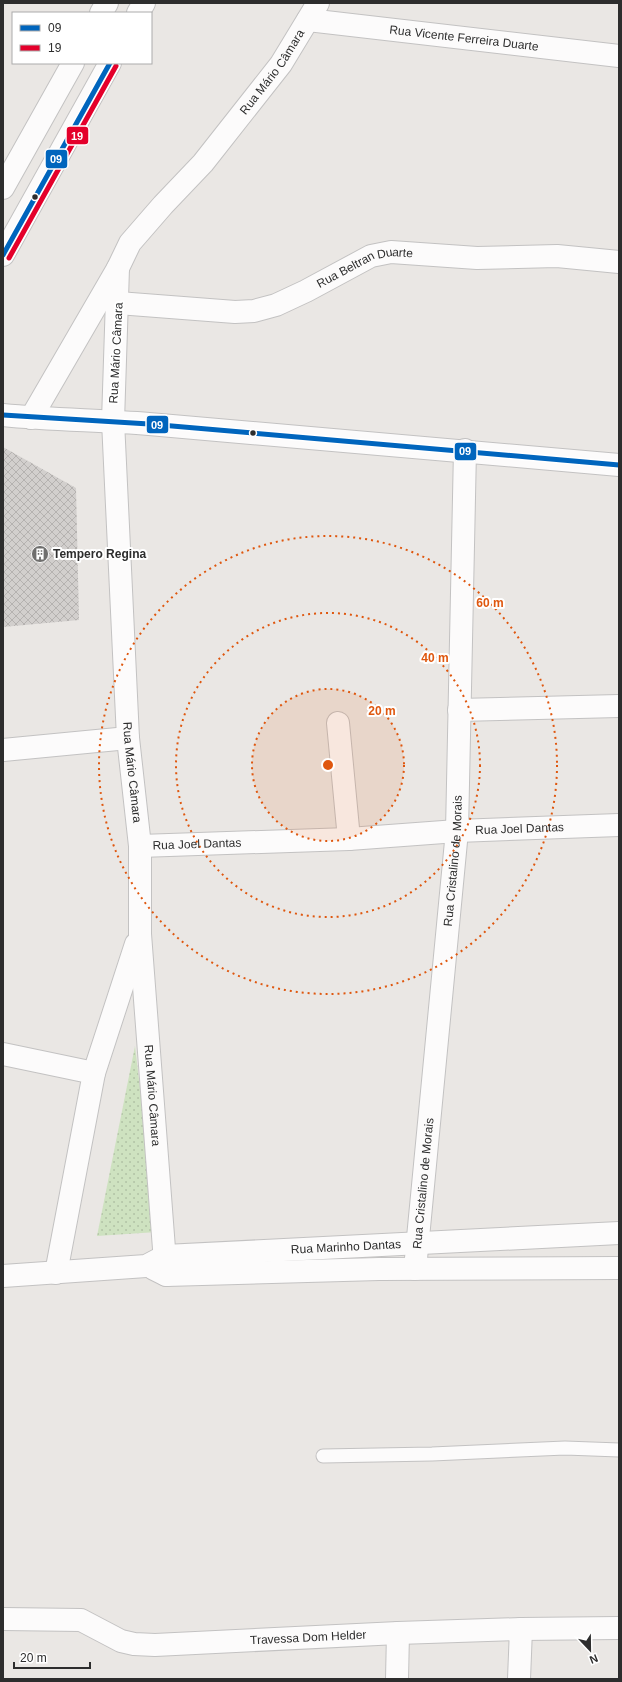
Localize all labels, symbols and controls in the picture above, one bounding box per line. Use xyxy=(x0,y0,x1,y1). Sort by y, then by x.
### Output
legend xyxy=(12,12,152,64)
text: 09 xyxy=(48,21,62,35)
street label: Rua Vicente Ferreira Duarte xyxy=(389,22,540,54)
street label: Rua Mário Câmara xyxy=(237,27,308,117)
text: 19 xyxy=(48,41,62,55)
line badge: 19 xyxy=(66,126,89,145)
text: 19 xyxy=(71,130,83,142)
line badge: 09 xyxy=(45,149,68,169)
text: 09 xyxy=(50,153,62,165)
unlabelled marker xyxy=(30,192,40,202)
street label: Rua Beltran Duarte xyxy=(314,245,414,291)
street label: Rua Mário Câmara xyxy=(106,302,126,404)
line badge: 09 xyxy=(146,415,169,434)
text: 09 xyxy=(151,419,163,431)
unlabelled marker xyxy=(248,428,258,438)
line badge: 09 xyxy=(454,442,477,461)
text: 09 xyxy=(459,445,471,457)
building icon: Tempero Regina xyxy=(30,544,50,564)
place label: Tempero Regina xyxy=(53,547,146,561)
text: 60 m xyxy=(476,596,504,610)
text: 40 m xyxy=(421,651,449,665)
text: 20 m xyxy=(368,704,396,718)
street label: Rua Mário Câmara xyxy=(120,721,144,824)
centre of rings xyxy=(321,758,335,772)
street label: Rua Cristalino de Morais xyxy=(441,795,465,927)
street label: Rua Joel Dantas xyxy=(475,820,564,837)
street label: Rua Joel Dantas xyxy=(152,836,242,853)
street label: Rua Mário Câmara xyxy=(141,1044,163,1147)
street label: Rua Cristalino de Morais xyxy=(410,1117,436,1250)
street label: Rua Marinho Dantas xyxy=(291,1237,401,1257)
street label: Travessa Dom Helder xyxy=(250,1628,367,1647)
north arrow xyxy=(570,1630,610,1670)
scale bar xyxy=(14,1644,90,1670)
text: 20 m xyxy=(20,1651,47,1665)
text: N xyxy=(588,1652,600,1666)

